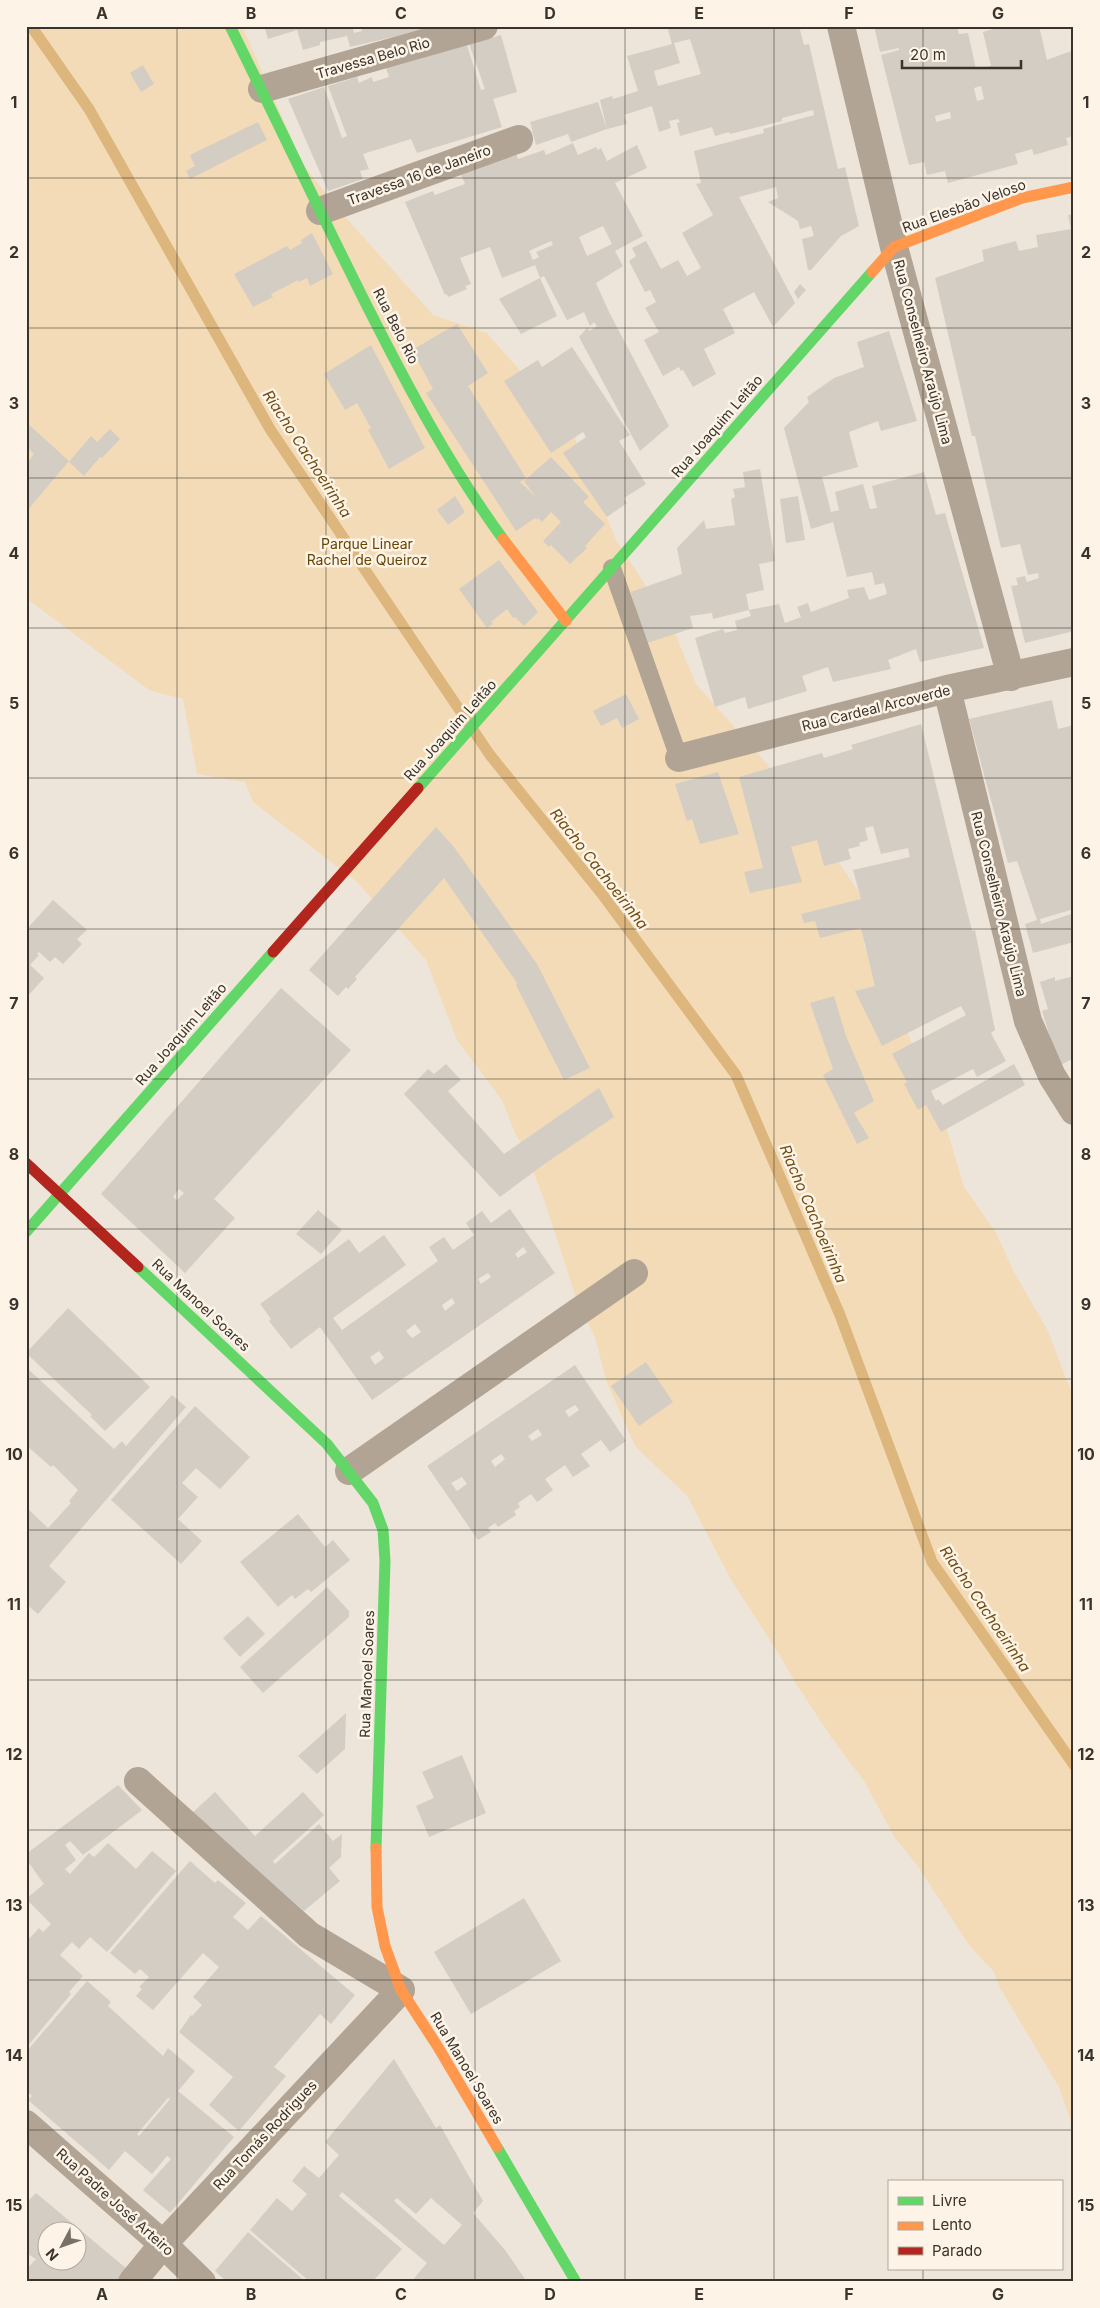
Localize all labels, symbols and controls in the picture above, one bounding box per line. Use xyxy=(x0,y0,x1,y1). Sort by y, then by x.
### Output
text: A xyxy=(96,3,108,23)
text: B xyxy=(246,3,256,23)
text: C xyxy=(395,3,407,23)
text: D xyxy=(544,3,556,23)
text: E xyxy=(694,3,704,23)
text: F xyxy=(844,3,854,23)
text: G xyxy=(992,3,1004,23)
street label: Travessa Belo Rio xyxy=(314,33,432,82)
scale bar xyxy=(902,38,1021,70)
text: 20 m xyxy=(910,45,946,64)
text: 1 xyxy=(11,92,17,112)
text: 1 xyxy=(1083,92,1089,112)
street label: Travessa 16 de Janeiro xyxy=(345,141,493,208)
street label: Rua Elesbão Veloso xyxy=(900,175,1028,236)
text: 2 xyxy=(9,242,19,262)
text: 2 xyxy=(1081,242,1091,262)
street label: Rua Conselheiro Araújo Lima xyxy=(891,258,956,446)
street label: Rua Belo Rio xyxy=(370,285,423,367)
street label: Rua Joaquim Leitão xyxy=(667,371,766,480)
water label: Riacho Cachoeirinha xyxy=(259,386,356,521)
text: 3 xyxy=(9,393,19,413)
text: 3 xyxy=(1081,393,1091,413)
park label: Parque Linear Rachel de Queiroz xyxy=(307,535,427,568)
text: 4 xyxy=(9,543,20,563)
text: 4 xyxy=(1081,543,1092,563)
street label: Rua Joaquim Leitão xyxy=(400,676,500,784)
street label: Rua Cardeal Arcoverde xyxy=(800,681,952,734)
text: 5 xyxy=(9,693,19,713)
text: 5 xyxy=(1081,693,1091,713)
water label: Riacho Cachoeirinha xyxy=(546,804,653,933)
street label: Rua Conselheiro Araújo Lima xyxy=(968,809,1031,998)
text: 6 xyxy=(9,843,19,863)
text: 6 xyxy=(1081,843,1091,863)
street label: Rua Joaquim Leitão xyxy=(131,979,230,1088)
text: 7 xyxy=(9,993,19,1013)
text: 7 xyxy=(1081,993,1091,1013)
water label: Riacho Cachoeirinha xyxy=(776,1142,851,1286)
text: 8 xyxy=(9,1144,19,1164)
text: 8 xyxy=(1081,1144,1091,1164)
street label: Rua Manoel Soares xyxy=(149,1255,254,1354)
text: 9 xyxy=(9,1294,19,1314)
text: 9 xyxy=(1081,1294,1091,1314)
text: 10 xyxy=(5,1444,23,1464)
text: 10 xyxy=(1077,1444,1095,1464)
water label: Riacho Cachoeirinha xyxy=(936,1542,1035,1676)
text: 11 xyxy=(7,1594,21,1614)
text: 11 xyxy=(1079,1594,1093,1614)
street label: Rua Manoel Soares xyxy=(356,1610,377,1738)
text: 12 xyxy=(6,1744,22,1764)
text: 12 xyxy=(1078,1744,1094,1764)
text: 13 xyxy=(5,1895,23,1915)
text: 13 xyxy=(1077,1895,1095,1915)
street label: Rua Manoel Soares xyxy=(427,2009,508,2127)
text: 14 xyxy=(5,2045,23,2065)
text: 14 xyxy=(1077,2045,1095,2065)
street label: Rua Tomás Rodrigues xyxy=(209,2076,320,2193)
street label: Rua Padre José Arteiro xyxy=(53,2144,178,2259)
legend xyxy=(888,2180,1062,2270)
text: Livre xyxy=(932,2191,967,2210)
text: 15 xyxy=(5,2195,23,2215)
text: 15 xyxy=(1077,2195,1095,2215)
text: Lento xyxy=(932,2215,972,2234)
north arrow xyxy=(38,2220,88,2270)
text: Parado xyxy=(932,2241,982,2260)
text: N xyxy=(42,2245,62,2264)
text: A xyxy=(96,2284,108,2304)
text: B xyxy=(246,2284,256,2304)
text: C xyxy=(395,2284,407,2304)
text: D xyxy=(544,2284,556,2304)
text: E xyxy=(694,2284,704,2304)
text: F xyxy=(844,2284,854,2304)
text: G xyxy=(992,2284,1004,2304)

